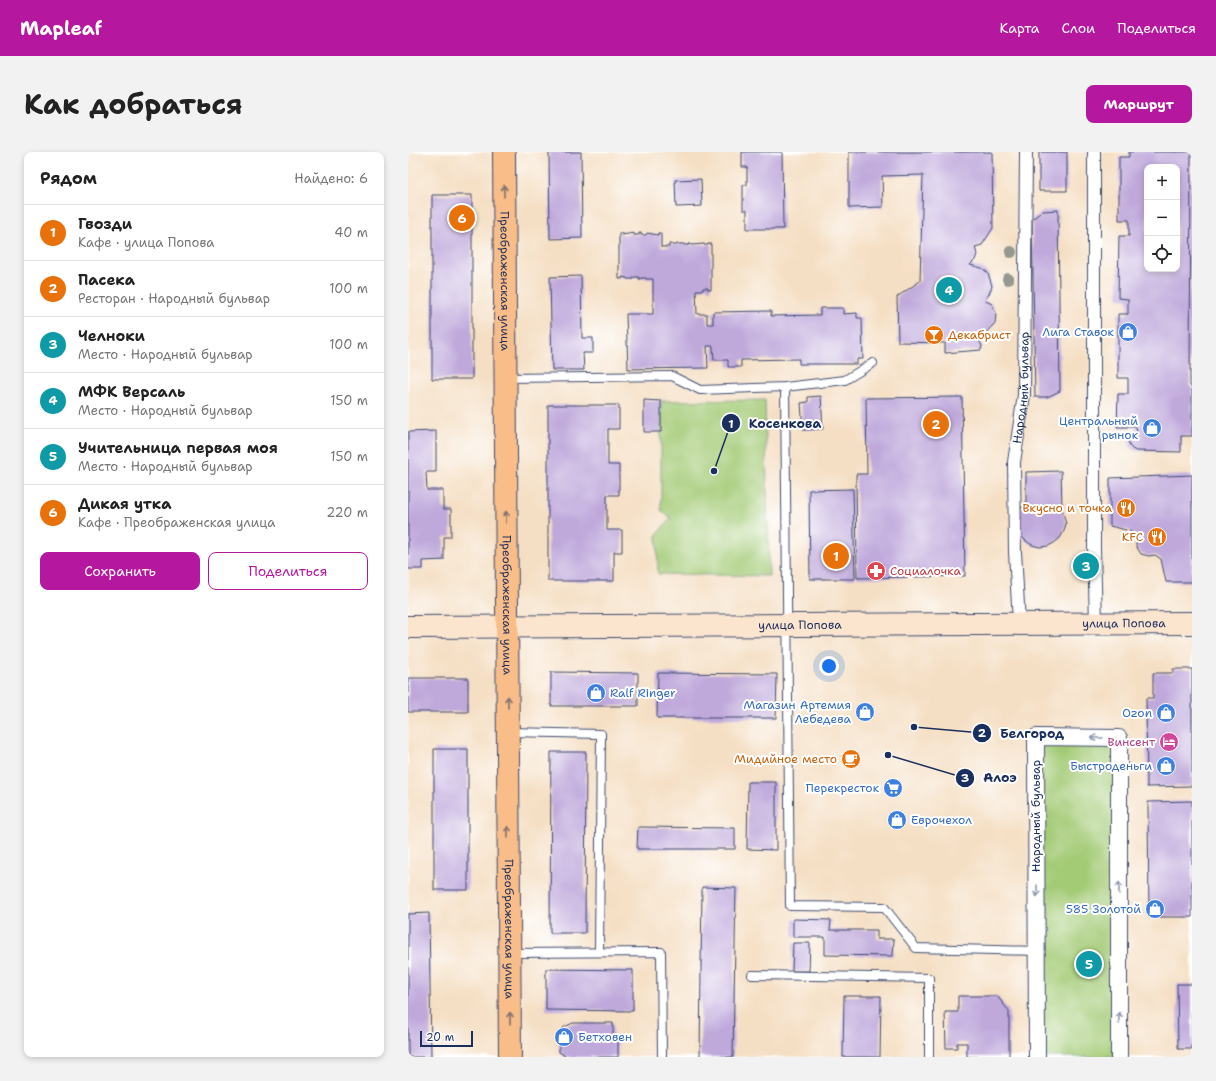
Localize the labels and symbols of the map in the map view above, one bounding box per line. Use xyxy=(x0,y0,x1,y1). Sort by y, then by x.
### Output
one-way arrow xyxy=(500,185,508,198)
pin: 6 xyxy=(449,203,475,233)
street label: Преображенская улица xyxy=(496,211,513,351)
pin: 4 xyxy=(936,275,962,305)
shop icon: Лига Ставок xyxy=(1117,321,1139,343)
bar icon: Декабрист xyxy=(923,324,945,346)
place label: Лига Ставок xyxy=(1042,324,1115,340)
place label: Декабрист xyxy=(948,327,1012,343)
street label: Народный бульвар xyxy=(1009,331,1033,445)
pin: 2 xyxy=(923,409,949,439)
callout: Косенкова xyxy=(721,411,829,436)
place label: Центральный рынок xyxy=(1059,413,1139,443)
text: Косенкова xyxy=(749,415,821,432)
text: 1 xyxy=(728,416,734,432)
shop icon: Центральный рынок xyxy=(1141,417,1163,439)
restaurant icon: Вкусно и точка xyxy=(1115,497,1137,519)
place label: Вкусно и точка xyxy=(1023,500,1113,516)
one-way arrow xyxy=(502,511,510,524)
restaurant icon: KFC xyxy=(1146,526,1168,548)
place label: KFC xyxy=(1122,529,1143,545)
street label: Преображенская улица xyxy=(499,535,515,675)
pin: 1 xyxy=(823,541,849,571)
pin: 3 xyxy=(1073,551,1099,581)
pharmacy icon: Социалочка xyxy=(865,560,887,582)
place label: Социалочка xyxy=(890,563,962,579)
street label: улица Попова xyxy=(1082,615,1166,632)
street label: улица Попова xyxy=(758,617,842,633)
your location xyxy=(819,656,839,676)
shop icon: Ralf Ringer xyxy=(585,682,607,704)
place label: Ralf Ringer xyxy=(610,685,676,701)
one-way arrow xyxy=(504,696,511,709)
place label: Магазин Артемия Лебедева xyxy=(744,697,852,727)
shop icon: Магазин Артемия Лебедева xyxy=(854,701,876,723)
shop icon: Ozon xyxy=(1155,702,1177,724)
place label: Ozon xyxy=(1122,705,1152,721)
callout: Белгород xyxy=(972,721,1072,746)
text: 2 xyxy=(978,725,987,741)
text: Белгород xyxy=(1000,725,1064,742)
hotel icon: Винсент xyxy=(1158,731,1180,753)
one-way arrow xyxy=(1091,734,1104,742)
place label: Винсент xyxy=(1107,734,1156,750)
cafe icon: Мидийное место xyxy=(840,748,862,770)
place label: Мидийное место xyxy=(734,751,837,767)
shop icon: Быстроденьги xyxy=(1155,755,1177,777)
place label: Быстроденьги xyxy=(1070,758,1152,774)
street label: Народный бульвар xyxy=(1028,760,1044,872)
callout: Алоэ xyxy=(955,765,1025,790)
text: Алоэ xyxy=(983,769,1017,786)
text: 3 xyxy=(961,770,969,786)
supermarket icon: Перекресток xyxy=(882,777,904,799)
place label: Перекресток xyxy=(806,780,880,796)
shop icon: Еврочехол xyxy=(886,809,908,831)
place label: Еврочехол xyxy=(911,812,972,828)
one-way arrow xyxy=(504,826,512,839)
street label: Преображенская улица xyxy=(501,859,518,999)
one-way arrow xyxy=(1115,882,1123,895)
one-way arrow xyxy=(1033,884,1041,897)
shop icon: 585 Золотой xyxy=(1144,898,1166,920)
place label: 585 Золотой xyxy=(1066,901,1141,917)
pin: 5 xyxy=(1076,949,1102,979)
one-way arrow xyxy=(506,1012,514,1025)
one-way arrow xyxy=(1115,1012,1123,1025)
shop icon: Бетховен xyxy=(553,1026,575,1048)
scale bar xyxy=(420,1029,473,1048)
place label: Бетховен xyxy=(578,1029,632,1045)

